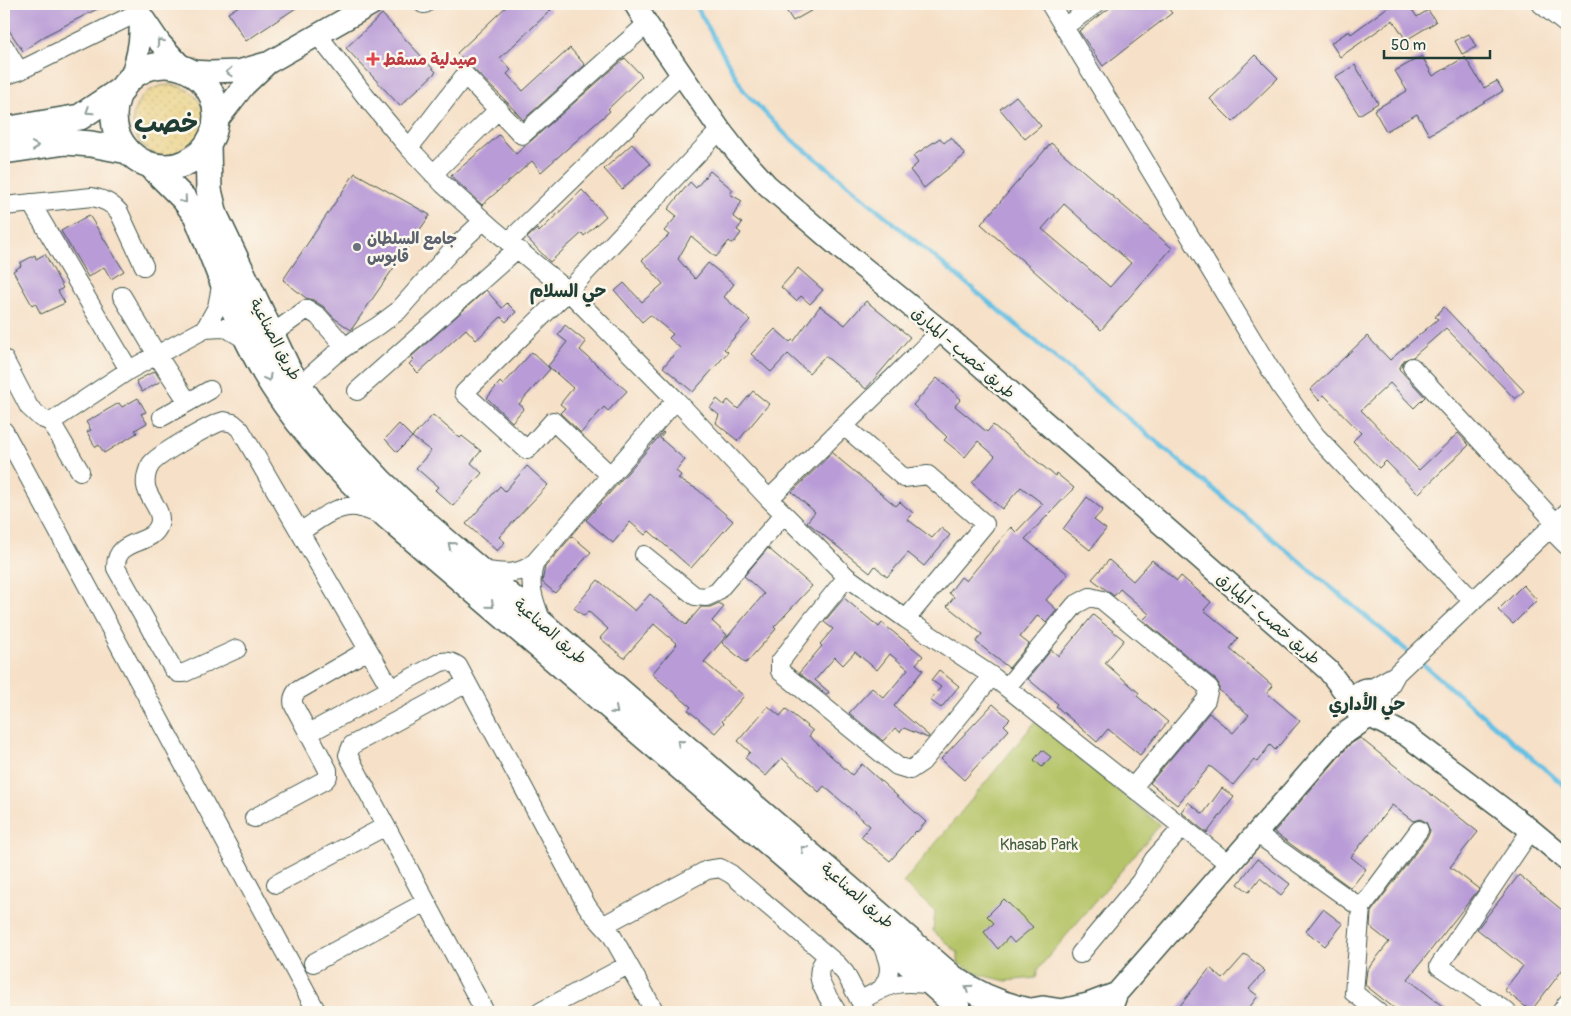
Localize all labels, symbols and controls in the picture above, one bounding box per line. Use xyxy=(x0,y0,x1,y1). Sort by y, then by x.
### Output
scale bar xyxy=(1384,28,1490,60)
text: 50 m xyxy=(1391,36,1426,55)
one-way arrow xyxy=(158,39,166,48)
place label: صيدلية مسقط xyxy=(383,50,477,70)
marker: صيدلية مسقط xyxy=(367,53,379,65)
one-way arrow xyxy=(225,66,233,77)
one-way arrow xyxy=(86,105,95,114)
district label: خصب xyxy=(134,108,198,140)
one-way arrow xyxy=(31,142,39,152)
one-way arrow xyxy=(178,194,187,203)
place label: جامع السلطان قابوس xyxy=(367,229,457,267)
marker: جامع السلطان قابوس xyxy=(351,241,363,253)
district label: حي السلام xyxy=(530,280,607,307)
street label: طريق الصناعية xyxy=(245,295,305,384)
street label: طريق خصب - المبارق xyxy=(907,302,1019,403)
one-way arrow xyxy=(262,372,272,381)
one-way arrow xyxy=(448,542,457,551)
street label: طريق خصب - المبارق xyxy=(1212,568,1324,669)
street label: طريق الصناعية xyxy=(510,595,591,669)
one-way arrow xyxy=(485,599,494,608)
district label: حي الأداري xyxy=(1329,692,1406,720)
one-way arrow xyxy=(609,705,618,714)
one-way arrow xyxy=(677,739,686,748)
park label: Khasab Park xyxy=(1000,835,1079,855)
one-way arrow xyxy=(800,845,809,854)
street label: طريق الصناعية xyxy=(817,859,898,933)
one-way arrow xyxy=(964,984,973,994)

